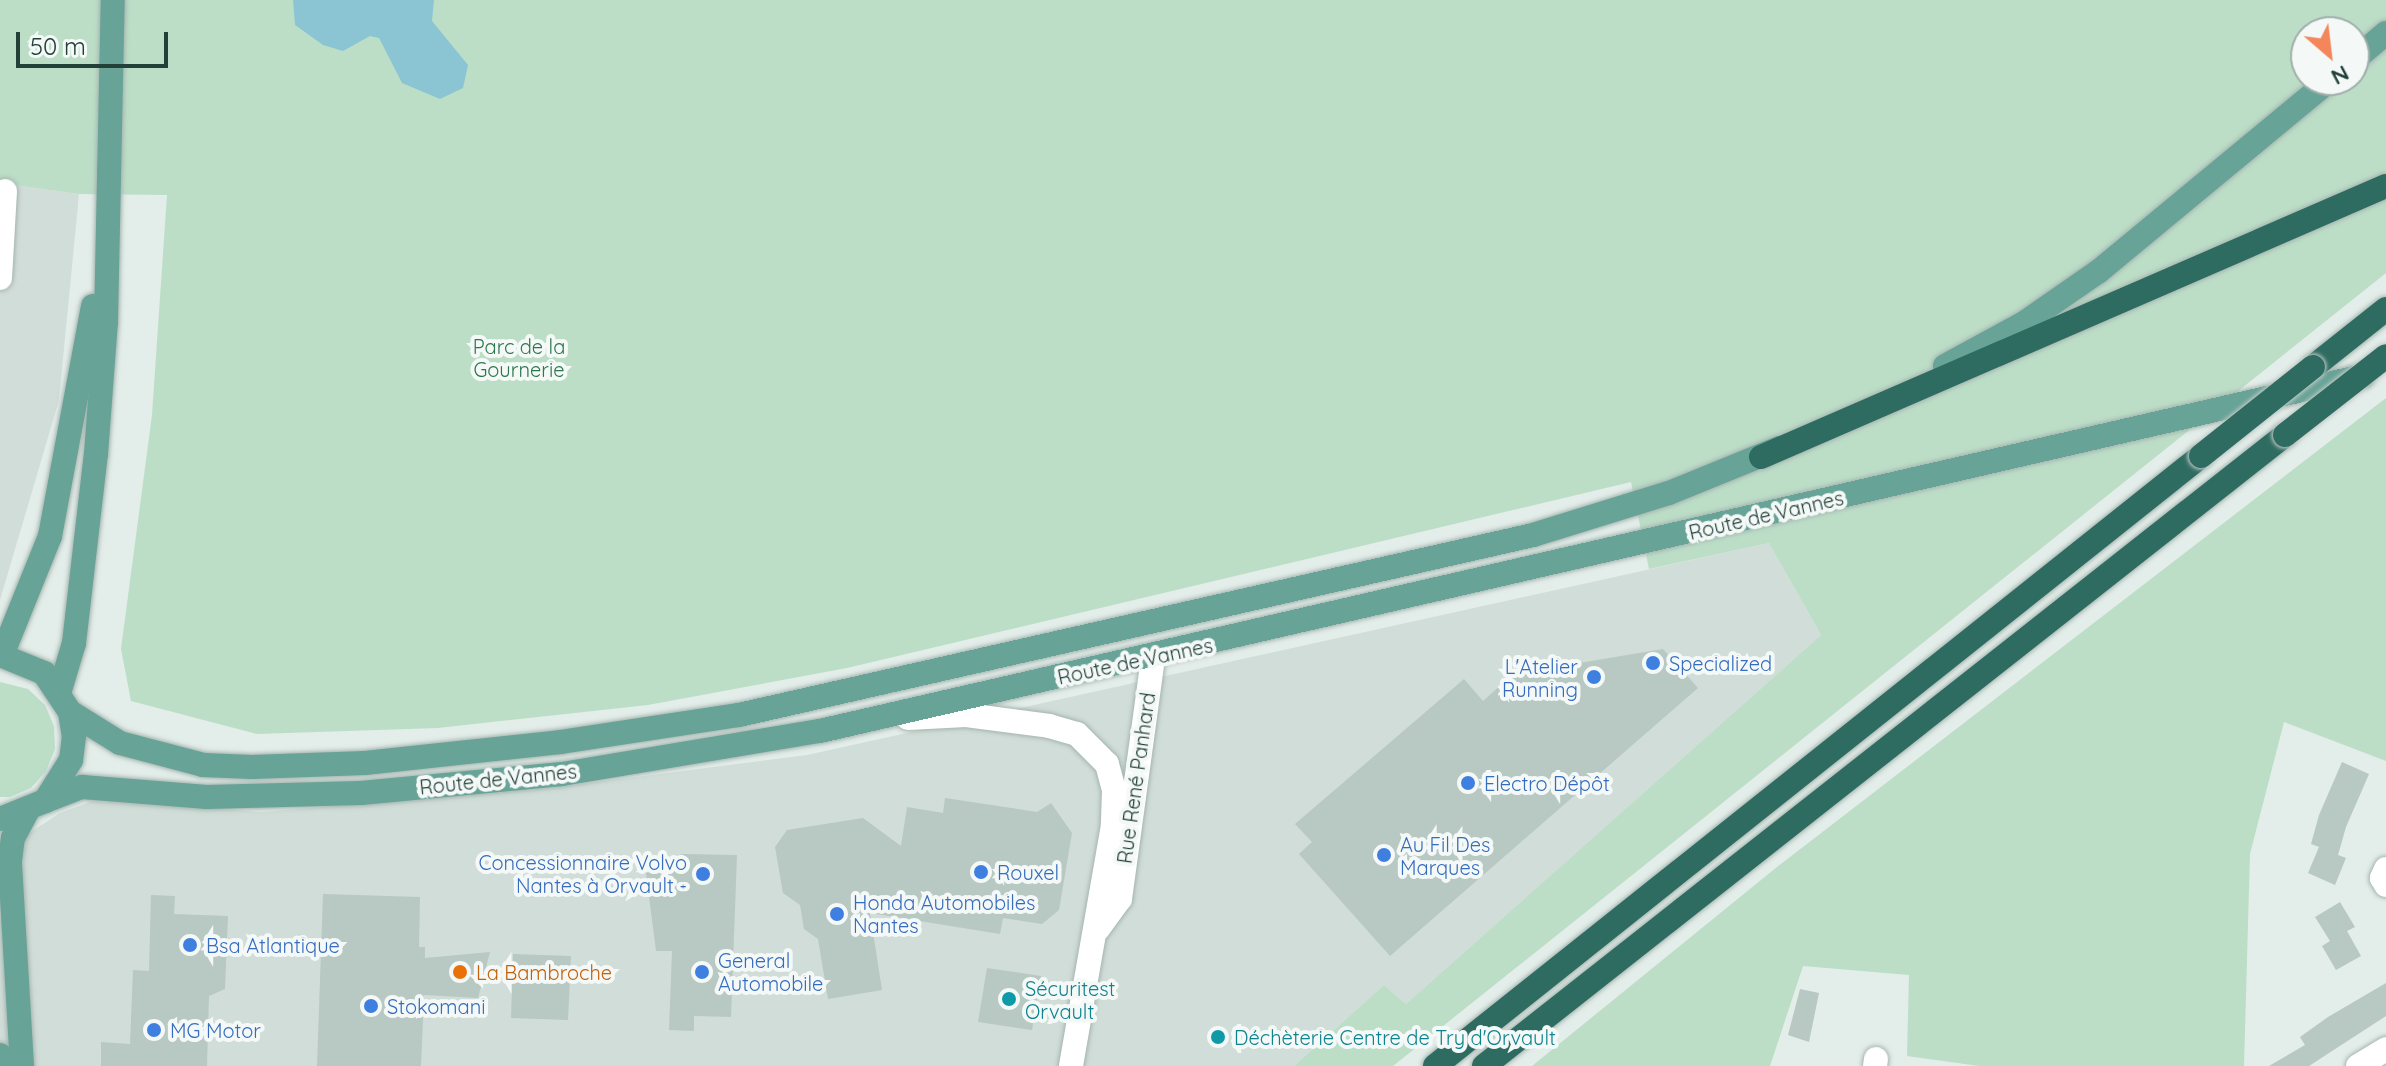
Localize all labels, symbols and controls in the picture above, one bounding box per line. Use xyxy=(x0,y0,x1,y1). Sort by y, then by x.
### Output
scale bar xyxy=(20,16,172,66)
north arrow xyxy=(2290,16,2370,96)
text: 50 m xyxy=(30,31,86,61)
text: N xyxy=(2327,59,2354,92)
park label: Parc de la Gournerie xyxy=(473,335,565,382)
street label: Route de Vannes xyxy=(1686,486,1846,544)
street label: Route de Vannes xyxy=(1055,633,1215,689)
place label: Specialized xyxy=(1669,651,1772,675)
place label: L'Atelier Running xyxy=(1502,654,1578,701)
marker: Specialized xyxy=(1644,654,1662,672)
marker: L'Atelier Running xyxy=(1585,668,1603,686)
street label: Rue René Panhard xyxy=(1112,691,1160,865)
street label: Route de Vannes xyxy=(418,759,578,799)
place label: Electro Dépôt xyxy=(1484,771,1610,795)
marker: Electro Dépôt xyxy=(1459,774,1477,792)
place label: Au Fil Des Marques xyxy=(1400,832,1490,879)
marker: Au Fil Des Marques xyxy=(1375,846,1393,864)
place label: Concessionnaire Volvo Nantes à Orvault - xyxy=(478,850,687,897)
place label: Rouxel xyxy=(997,860,1059,884)
marker: Rouxel xyxy=(972,863,990,881)
marker: Concessionnaire Volvo Nantes à Orvault - xyxy=(694,865,712,883)
place label: Honda Automobiles Nantes xyxy=(853,890,1035,937)
marker: Honda Automobiles Nantes xyxy=(828,905,846,923)
place label: Bsa Atlantique xyxy=(206,933,340,957)
marker: Bsa Atlantique xyxy=(181,936,199,954)
place label: General Automobile xyxy=(718,948,823,995)
place label: La Bambroche xyxy=(476,960,612,984)
marker: La Bambroche xyxy=(451,963,469,981)
marker: General Automobile xyxy=(693,963,711,981)
place label: Sécuritest Orvault xyxy=(1025,976,1115,1023)
marker: Sécuritest Orvault xyxy=(1000,990,1018,1008)
place label: Stokomani xyxy=(387,994,486,1018)
marker: Stokomani xyxy=(362,997,380,1015)
place label: MG Motor xyxy=(170,1018,261,1042)
marker: MG Motor xyxy=(145,1021,163,1039)
place label: Déchèterie Centre de Try d'Orvault xyxy=(1234,1025,1556,1049)
marker: Déchèterie Centre de Try d'Orvault xyxy=(1209,1028,1227,1046)

